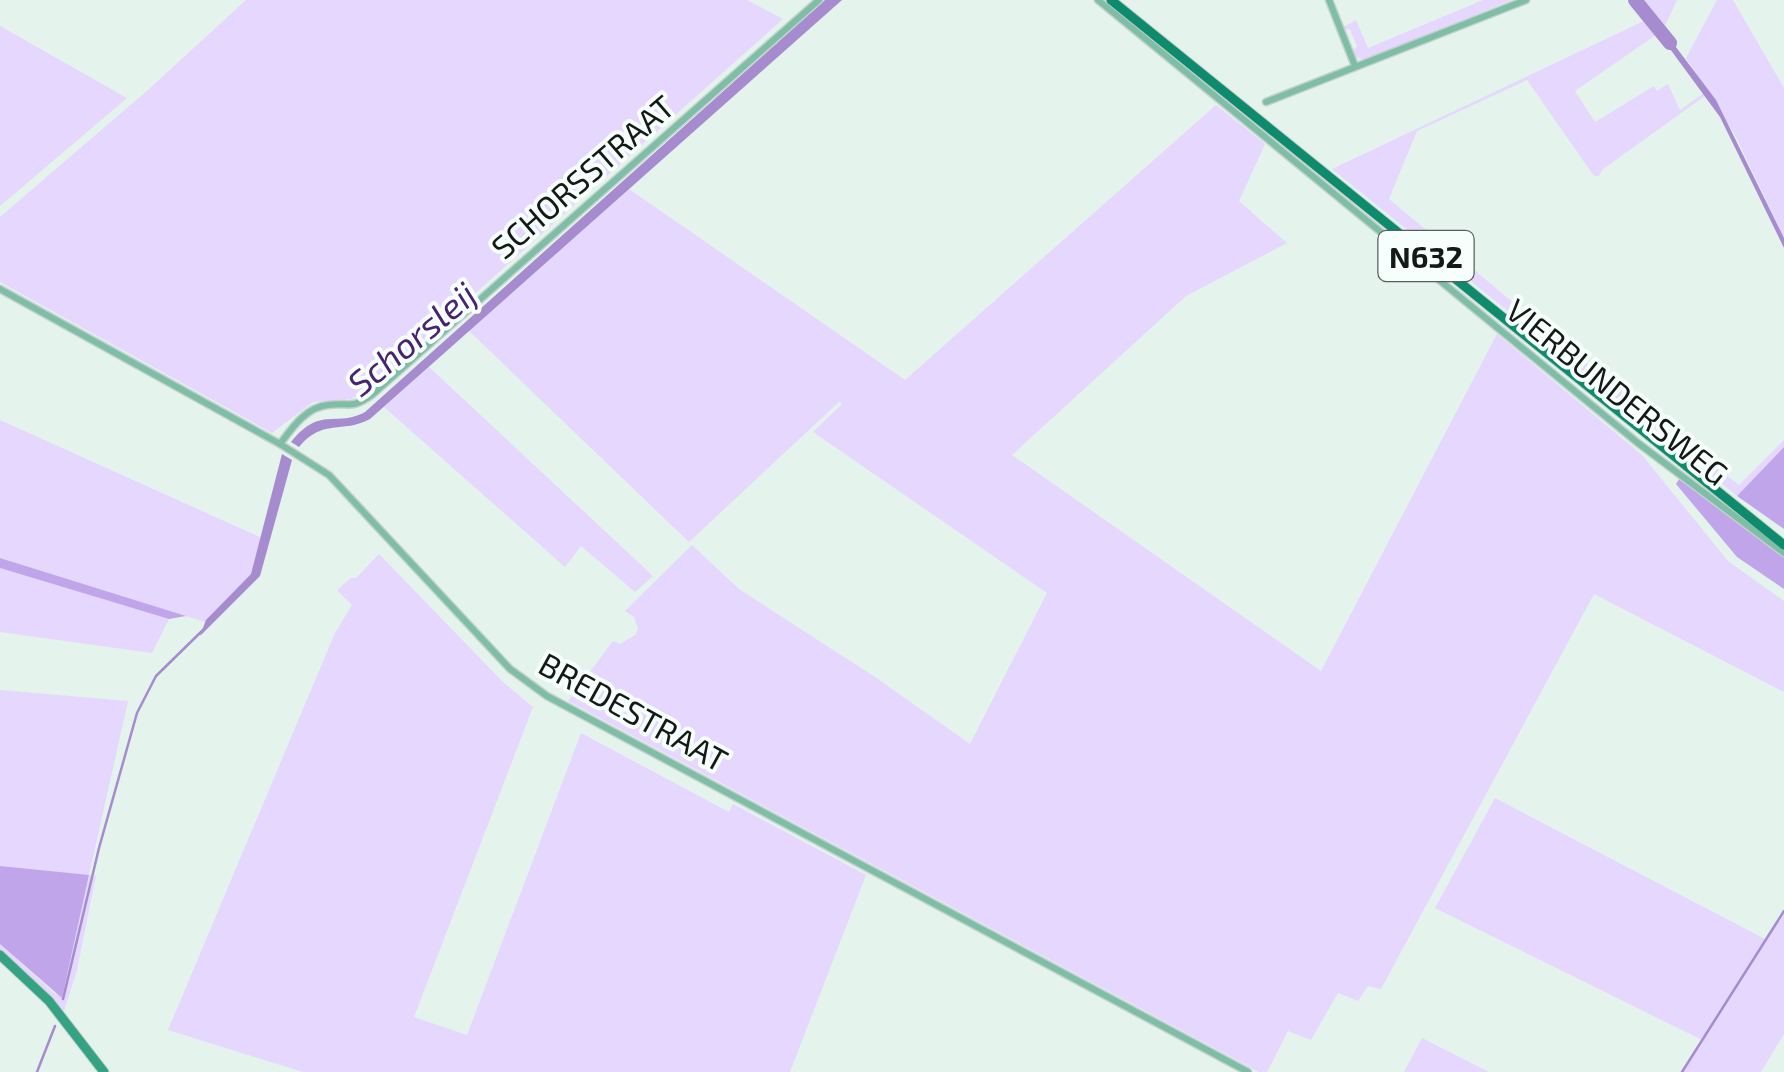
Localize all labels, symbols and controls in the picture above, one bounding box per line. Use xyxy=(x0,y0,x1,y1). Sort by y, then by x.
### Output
street label: SCHORSSTRAAT xyxy=(483,86,681,266)
road number: N632 xyxy=(1378,231,1474,281)
water label: Schorsleij xyxy=(338,272,484,404)
street label: VIERBUNDERSWEG xyxy=(1499,290,1737,492)
street label: BREDESTRAAT xyxy=(533,644,735,778)

